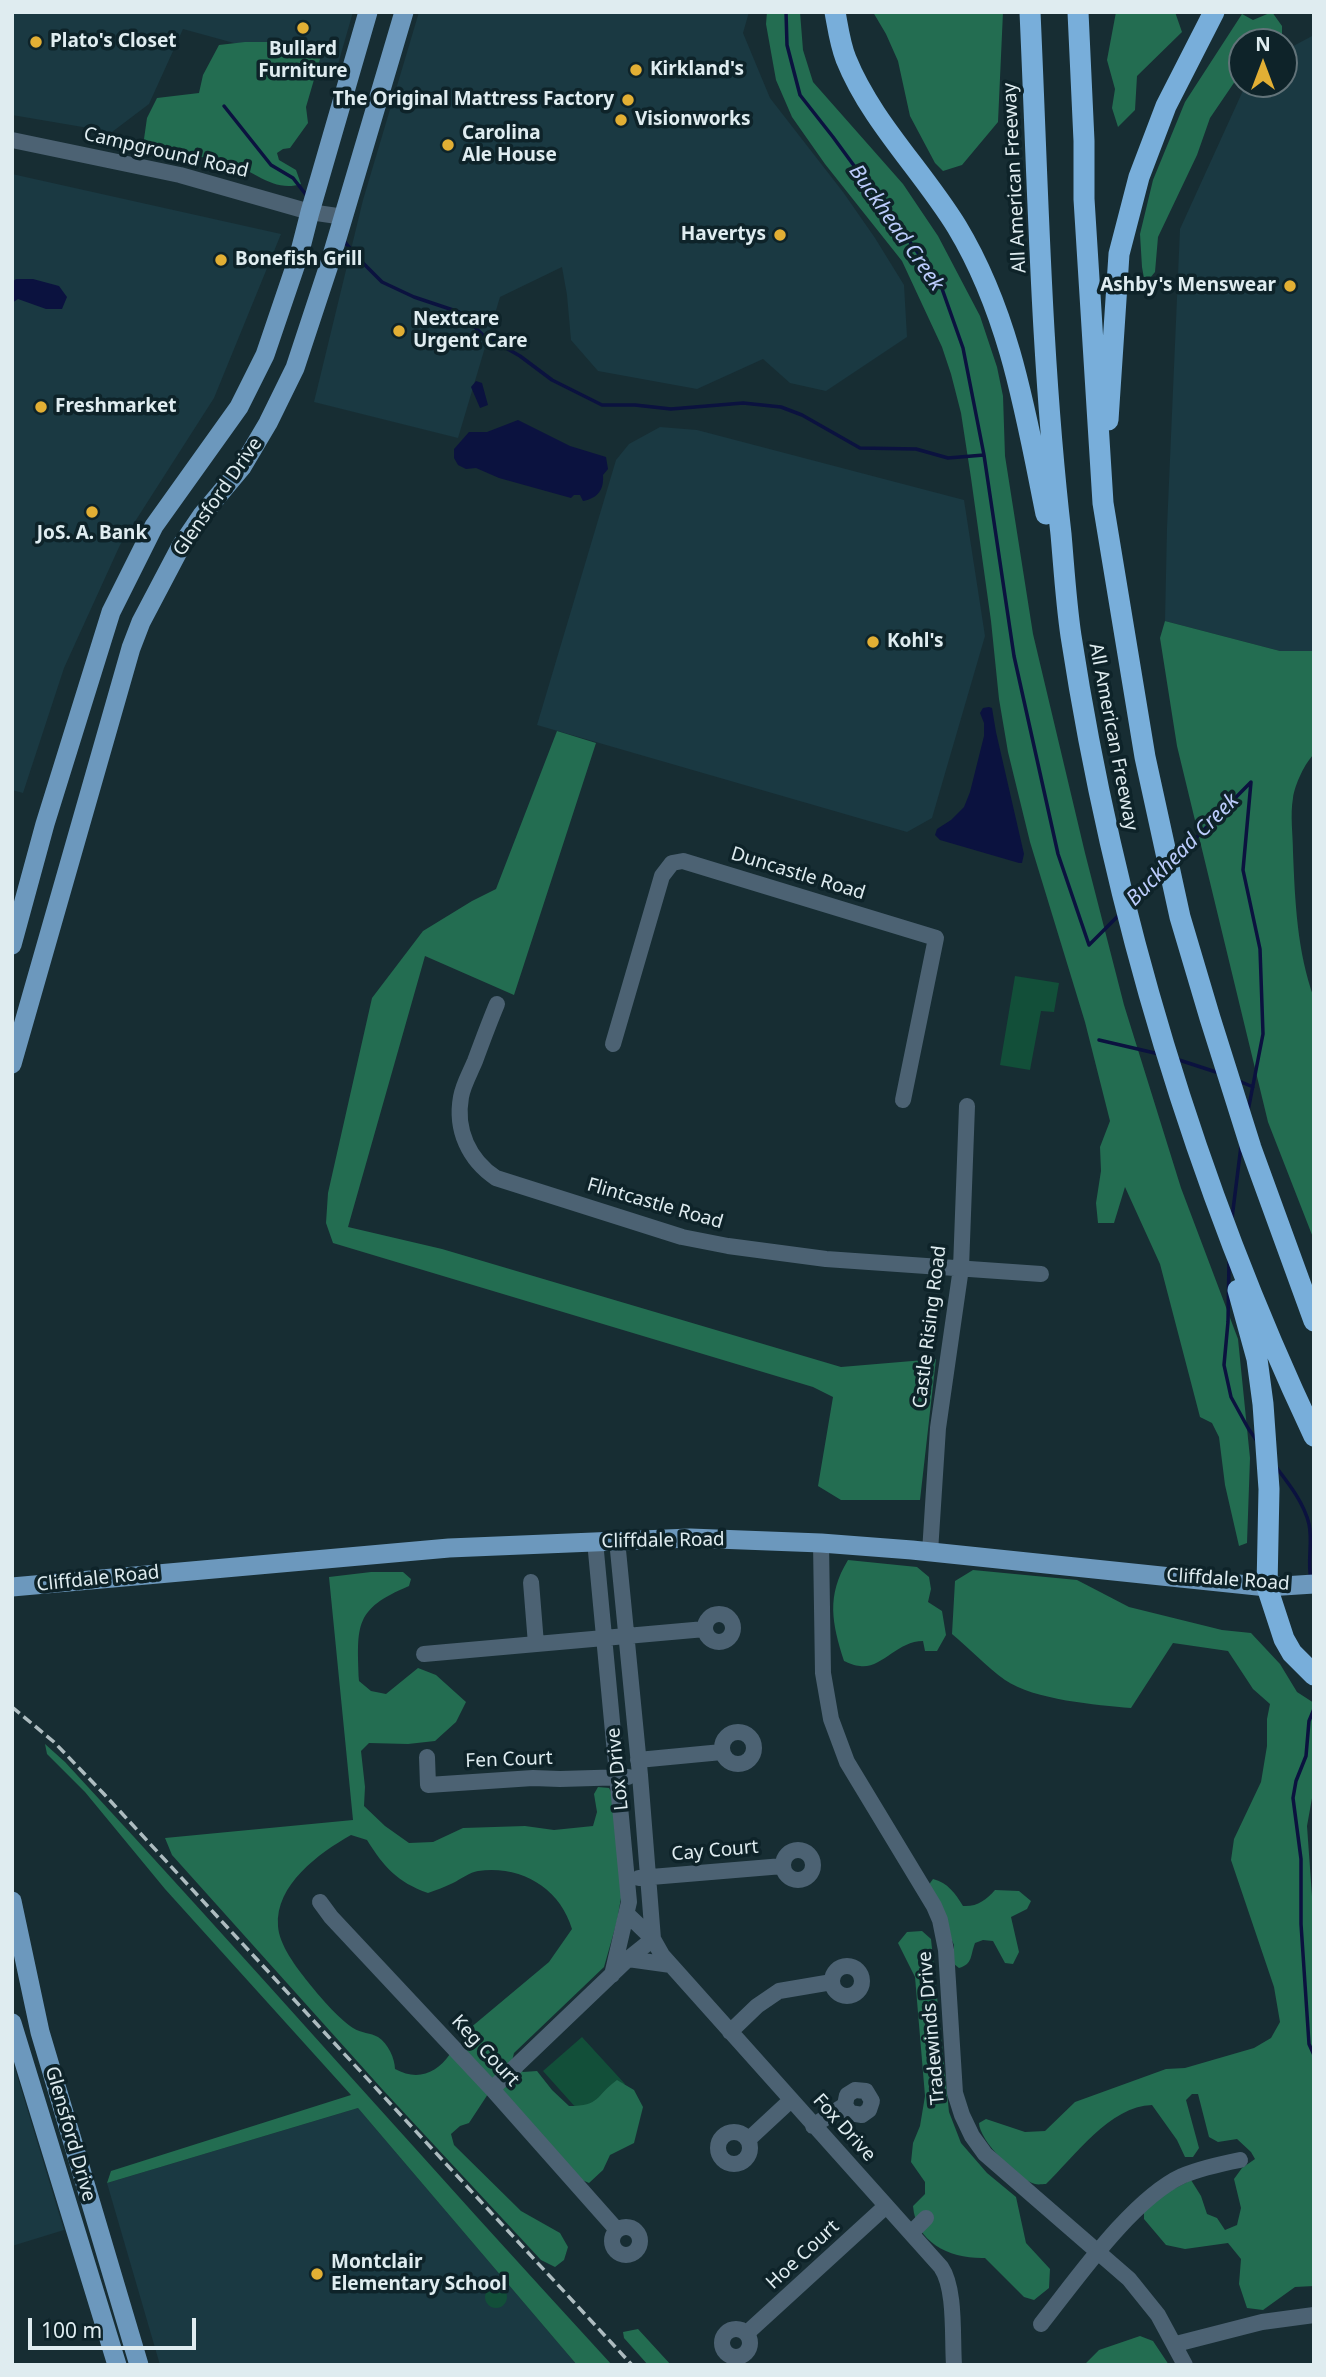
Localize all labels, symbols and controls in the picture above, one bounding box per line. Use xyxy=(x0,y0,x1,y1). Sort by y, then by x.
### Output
marker: Bullard Furniture xyxy=(295,20,311,36)
north arrow xyxy=(1228,28,1298,98)
place label: Plato's Closet xyxy=(50,31,177,53)
text: N xyxy=(1255,31,1271,57)
marker: Plato's Closet xyxy=(28,34,44,50)
place label: Bullard Furniture xyxy=(258,39,348,83)
place label: Kirkland's xyxy=(650,59,744,81)
marker: Kirkland's xyxy=(628,62,644,78)
street label: All American Freeway xyxy=(999,82,1031,274)
place label: The Original Mattress Factory xyxy=(333,89,614,111)
marker: The Original Mattress Factory xyxy=(620,92,636,108)
place label: Visionworks xyxy=(635,109,750,131)
marker: Visionworks xyxy=(613,112,629,128)
street label: Campground Road xyxy=(81,123,251,183)
place label: Carolina Ale House xyxy=(462,123,557,167)
marker: Carolina Ale House xyxy=(440,137,456,153)
water label: Buckhead Creek xyxy=(843,160,949,296)
place label: Havertys xyxy=(681,224,766,246)
marker: Havertys xyxy=(772,227,788,243)
place label: Bonefish Grill xyxy=(235,249,362,271)
marker: Bonefish Grill xyxy=(213,252,229,268)
place label: Ashby's Menswear xyxy=(1100,275,1276,297)
marker: Ashby's Menswear xyxy=(1282,278,1298,294)
place label: Nextcare Urgent Care xyxy=(413,309,528,353)
marker: Nextcare Urgent Care xyxy=(391,323,407,339)
place label: Freshmarket xyxy=(55,396,177,418)
marker: Freshmarket xyxy=(33,399,49,415)
street label: Glensford Drive xyxy=(169,433,267,561)
marker: JoS. A. Bank xyxy=(84,504,100,520)
place label: JoS. A. Bank xyxy=(37,523,147,545)
place label: Kohl's xyxy=(887,631,944,653)
marker: Kohl's xyxy=(865,634,881,650)
street label: All American Freeway xyxy=(1084,641,1142,833)
water label: Buckhead Creek xyxy=(1122,789,1244,911)
street label: Duncastle Road xyxy=(728,843,868,905)
street label: Flintcastle Road xyxy=(584,1174,726,1234)
street label: Castle Rising Road xyxy=(909,1244,951,1410)
street label: Cliffdale Road xyxy=(601,1529,725,1553)
street label: Cliffdale Road xyxy=(35,1561,161,1597)
street label: Cliffdale Road xyxy=(1166,1564,1290,1596)
street label: Lox Drive xyxy=(602,1727,634,1811)
street label: Fen Court xyxy=(465,1747,553,1773)
street label: Cay Court xyxy=(671,1836,759,1866)
street label: Tradewinds Drive xyxy=(914,1950,950,2106)
street label: Keg Court xyxy=(446,2011,524,2091)
street label: Glensford Drive xyxy=(40,2064,100,2204)
street label: Fox Drive xyxy=(808,2090,880,2166)
street label: Hoe Court xyxy=(762,2216,844,2294)
place label: Montclair Elementary School xyxy=(331,2252,507,2296)
marker: Montclair Elementary School xyxy=(309,2266,325,2282)
scale bar xyxy=(32,2304,200,2348)
text: 100 m xyxy=(41,2316,102,2344)

